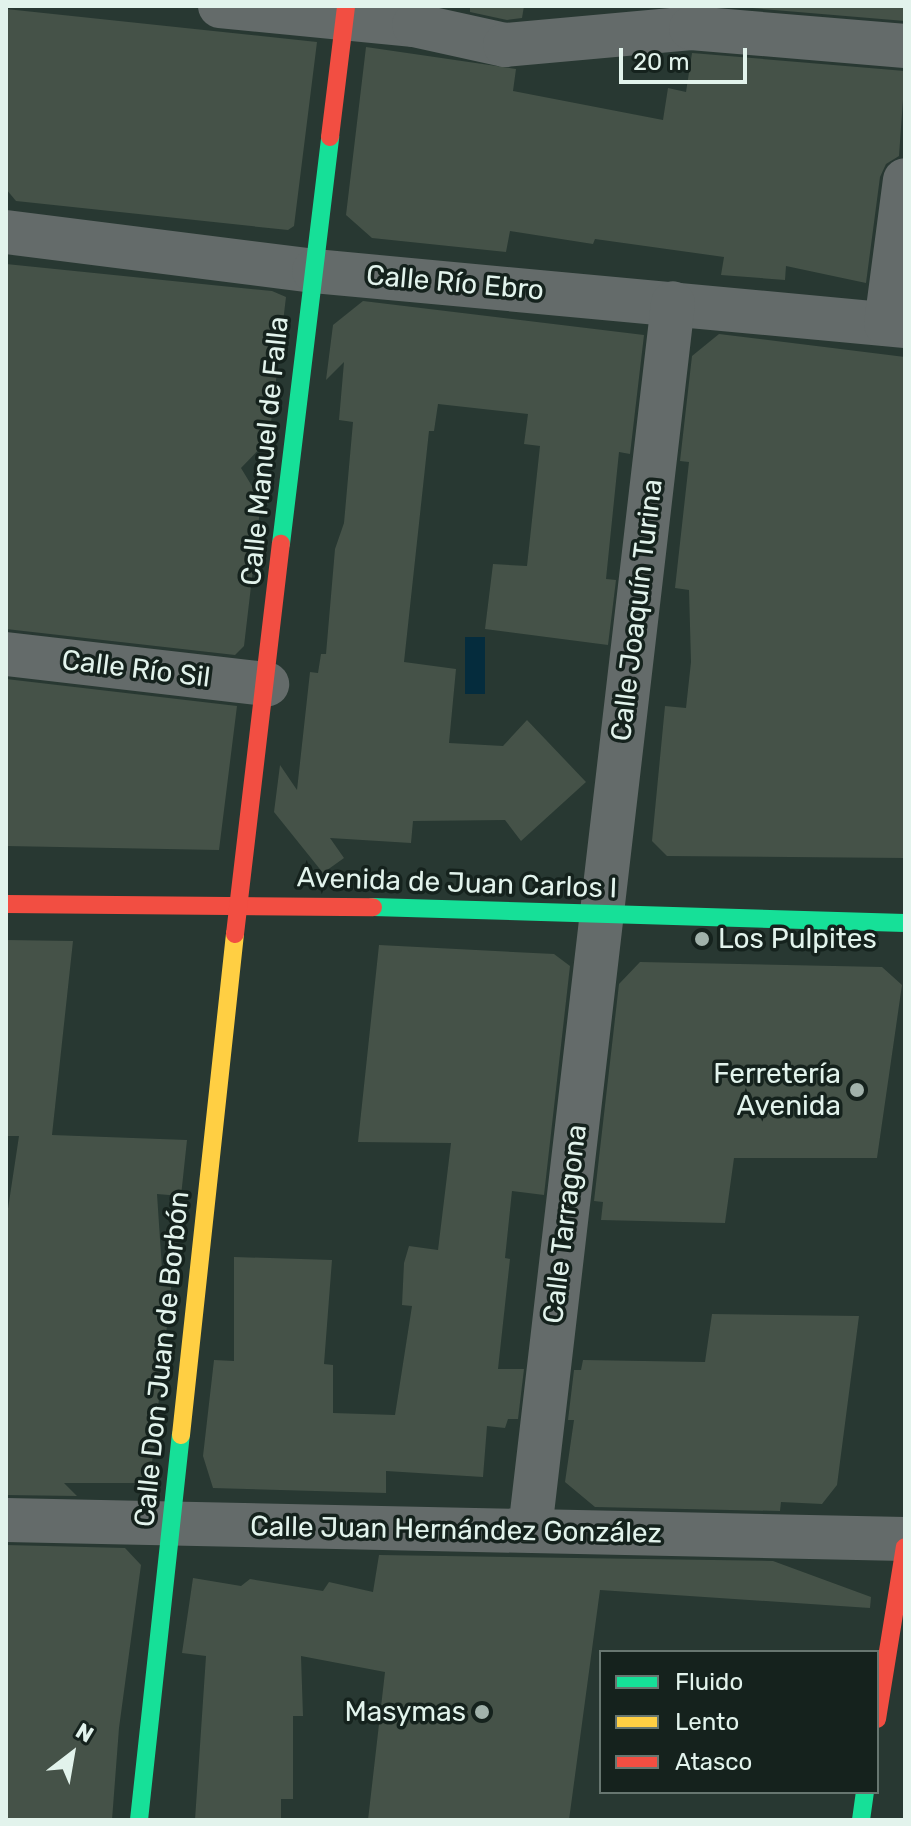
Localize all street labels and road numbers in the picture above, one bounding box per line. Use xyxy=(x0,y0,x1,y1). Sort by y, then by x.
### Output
street label: Calle Río Ebro xyxy=(365,258,545,308)
street label: Calle Manuel de Falla xyxy=(234,315,296,587)
street label: Calle Joaquín Turina xyxy=(604,477,670,743)
street label: Calle Río Sil xyxy=(60,643,212,695)
street label: Avenida de Juan Carlos I xyxy=(296,861,618,905)
street label: Calle Tarragona xyxy=(536,1122,594,1326)
street label: Calle Don Juan de Borbón xyxy=(128,1189,196,1529)
street label: Calle Juan Hernández González xyxy=(250,1510,662,1550)

